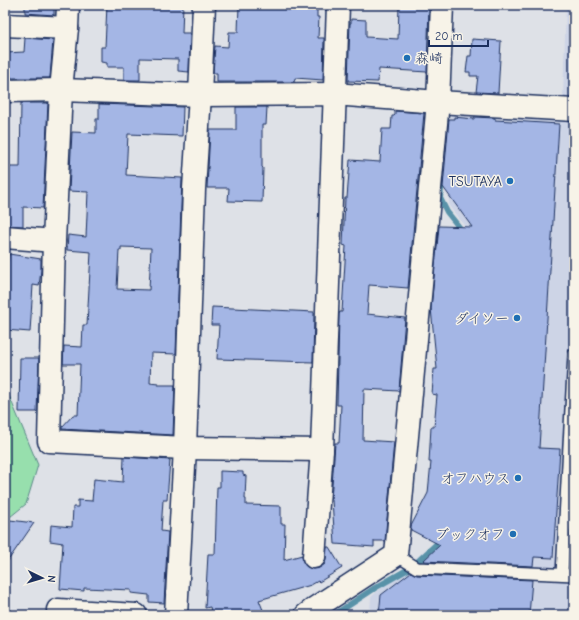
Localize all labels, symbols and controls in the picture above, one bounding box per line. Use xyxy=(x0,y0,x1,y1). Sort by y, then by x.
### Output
scale bar xyxy=(429,22,488,48)
text: 20 m xyxy=(435,29,463,43)
place label: 森崎 xyxy=(415,50,443,67)
marker: 森崎 xyxy=(402,53,412,63)
place label: TSUTAYA xyxy=(449,173,502,190)
marker: TSUTAYA xyxy=(505,176,515,186)
place label: ダイソー xyxy=(454,310,509,327)
marker: ダイソー xyxy=(512,313,522,323)
place label: オフハウス xyxy=(441,470,510,487)
marker: オフハウス xyxy=(513,473,523,483)
place label: ブックオフ xyxy=(435,526,505,543)
marker: ブックオフ xyxy=(508,529,518,539)
north arrow xyxy=(22,558,62,598)
text: N xyxy=(45,575,58,583)

